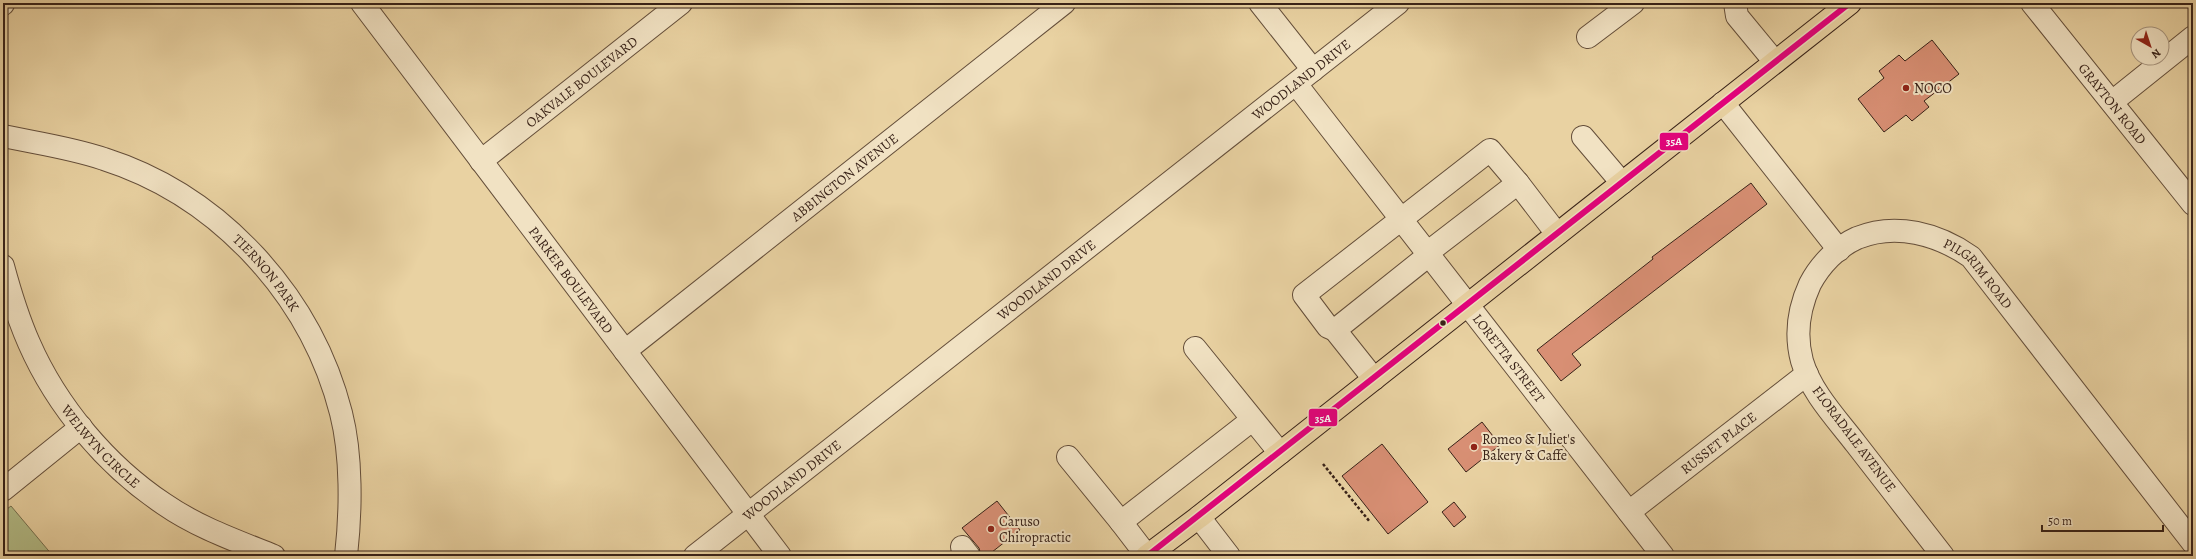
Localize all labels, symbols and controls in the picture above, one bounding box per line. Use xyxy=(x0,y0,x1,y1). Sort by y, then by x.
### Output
north arrow xyxy=(2130,26,2170,66)
street label: OAKVALE BOULEVARD xyxy=(521,31,642,132)
street label: WOODLAND DRIVE xyxy=(1247,35,1354,125)
text: N xyxy=(2148,45,2164,62)
street label: GRAYTON ROAD xyxy=(2074,59,2151,148)
place label: NOCO xyxy=(1914,79,1952,98)
marker: NOCO xyxy=(1901,83,1911,93)
street label: ABBINGTON AVENUE xyxy=(786,129,902,226)
line badge: 35A xyxy=(1659,132,1689,151)
text: 35A xyxy=(1666,134,1682,149)
street label: PARKER BOULEVARD xyxy=(525,222,618,337)
street label: TIERNON PARK xyxy=(229,230,304,315)
street label: PILGRIM ROAD xyxy=(1940,233,2017,313)
street label: WOODLAND DRIVE xyxy=(992,235,1100,325)
street label: LORETTA STREET xyxy=(1468,310,1550,407)
unlabelled marker xyxy=(1438,318,1448,328)
street label: FLORADALE AVENUE xyxy=(1808,382,1900,496)
street label: WELWYN CIRCLE xyxy=(56,400,144,492)
street label: RUSSET PLACE xyxy=(1676,407,1760,478)
line badge: 35A xyxy=(1308,408,1338,427)
text: 35A xyxy=(1315,411,1331,426)
place label: Romeo & Juliet's Bakery & Caffe xyxy=(1482,430,1575,465)
street label: WOODLAND DRIVE xyxy=(738,435,845,525)
marker: Romeo & Juliet's Bakery & Caffe xyxy=(1469,442,1479,452)
scale bar xyxy=(2042,507,2163,533)
place label: Caruso Chiropractic xyxy=(999,512,1071,547)
text: 50 m xyxy=(2048,513,2072,529)
marker: Caruso Chiropractic xyxy=(986,524,996,534)

